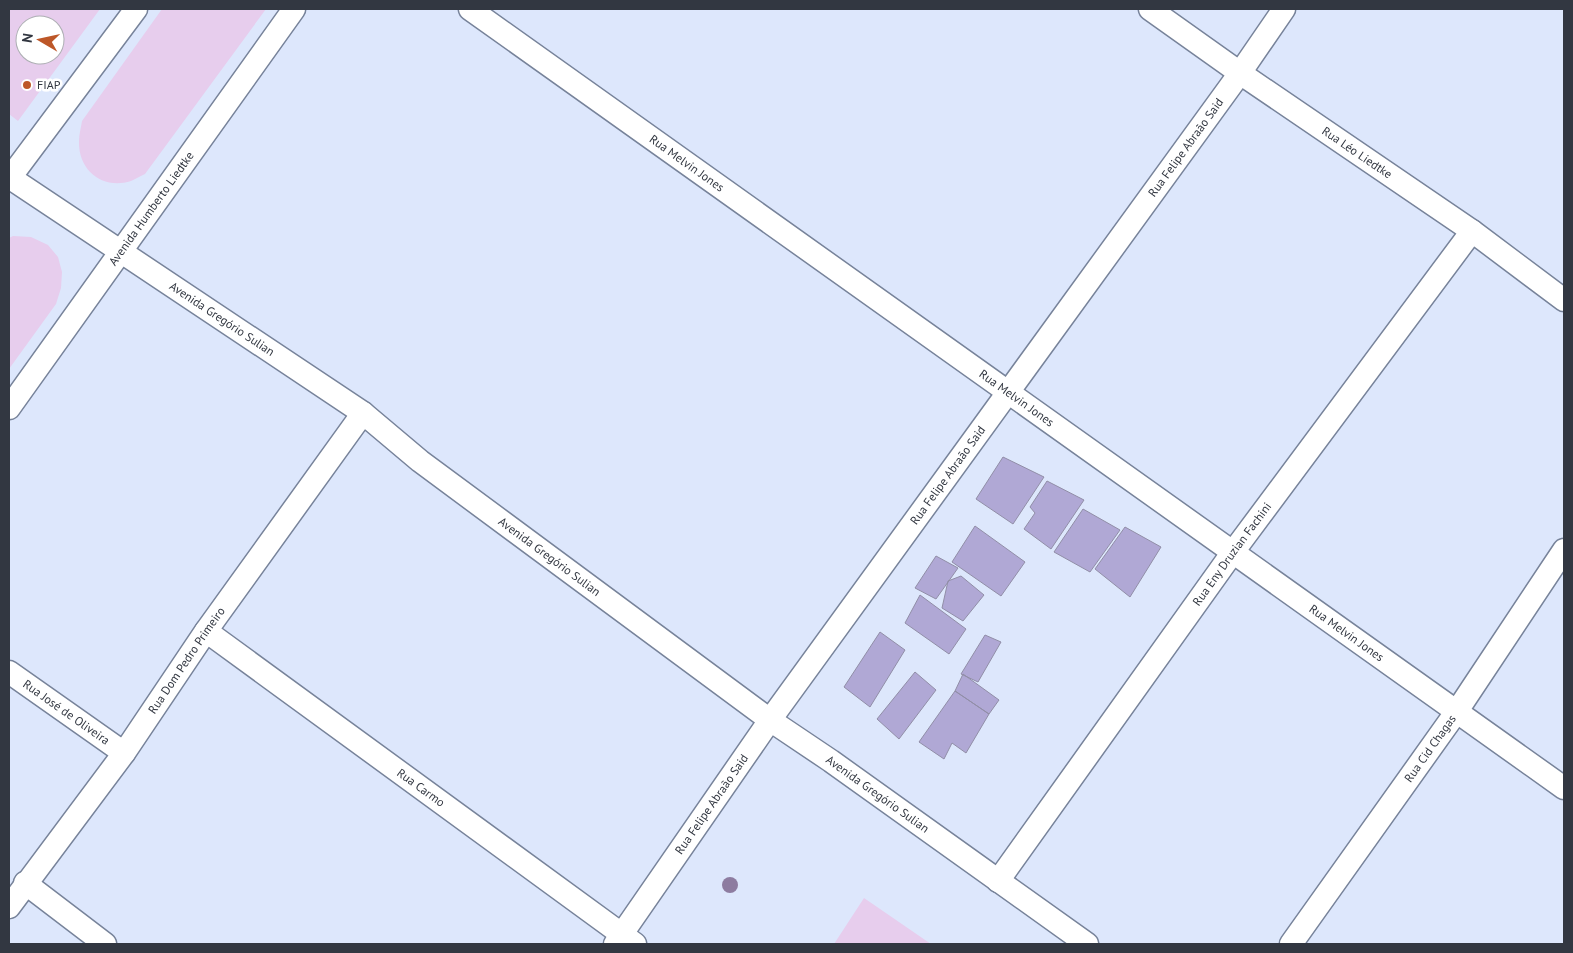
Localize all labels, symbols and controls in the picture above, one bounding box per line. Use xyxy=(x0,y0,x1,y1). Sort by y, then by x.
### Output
north arrow xyxy=(15,15,65,65)
text: N xyxy=(18,32,37,44)
place label: FIAP xyxy=(37,77,61,92)
marker: FIAP xyxy=(21,79,33,91)
street label: Rua Felipe Abraão Said xyxy=(1145,95,1226,200)
street label: Rua Léo Liedtke xyxy=(1319,123,1395,181)
street label: Rua Melvin Jones xyxy=(647,131,727,195)
street label: Avenida Humberto Liedtke xyxy=(105,148,197,268)
street label: Avenida Gregório Sulian xyxy=(167,278,278,359)
street label: Rua Melvin Jones xyxy=(977,366,1057,430)
street label: Rua Felipe Abraão Said xyxy=(907,423,988,527)
street label: Rua Eny Druzian Fachini xyxy=(1189,499,1274,608)
street label: Avenida Gregório Sulian xyxy=(496,514,604,599)
street label: Rua Melvin Jones xyxy=(1306,601,1387,664)
street label: Rua Dom Pedro Primeiro xyxy=(145,604,228,716)
street label: Rua José de Oliveira xyxy=(20,676,113,748)
street label: Rua Cid Chagas xyxy=(1401,712,1459,785)
street label: Rua Felipe Abraão Said xyxy=(671,751,751,857)
street label: Avenida Gregório Sulian xyxy=(823,752,932,836)
street label: Rua Carmo xyxy=(394,765,448,810)

